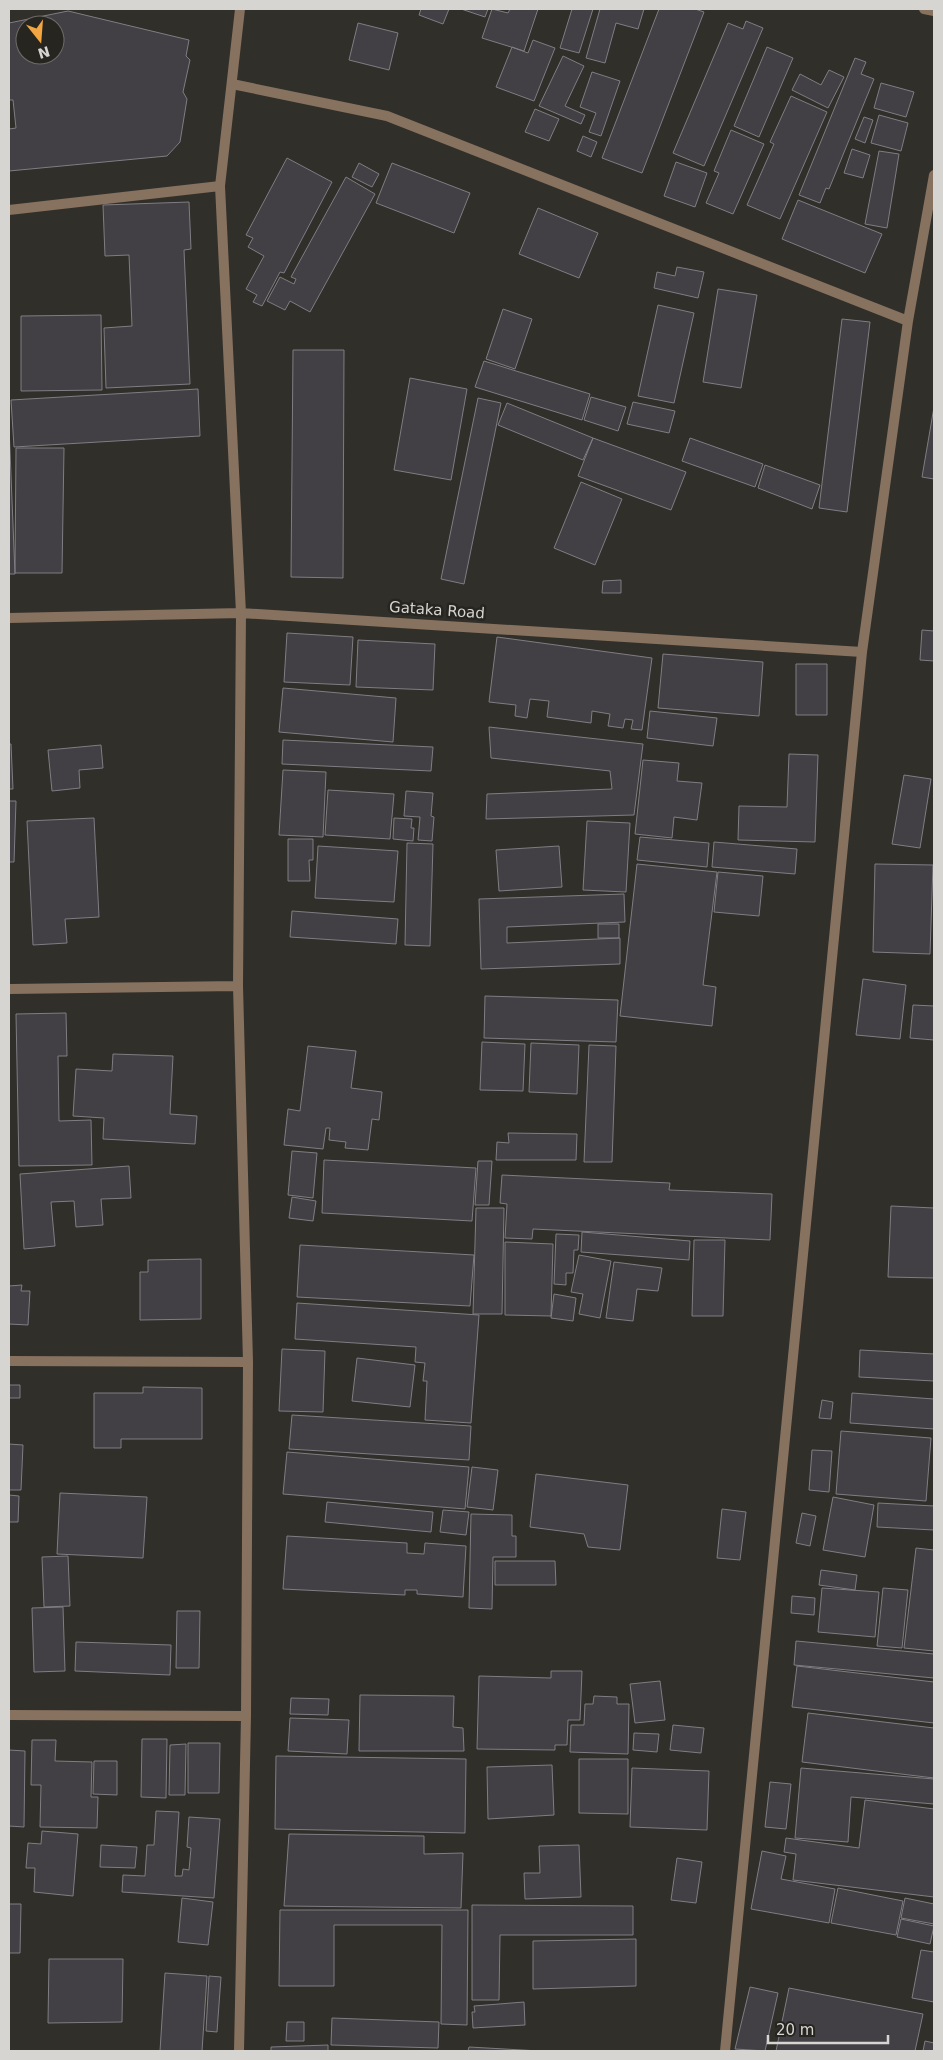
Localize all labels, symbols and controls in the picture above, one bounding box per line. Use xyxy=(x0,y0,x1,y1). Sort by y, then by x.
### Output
north arrow xyxy=(15,15,65,65)
text: N xyxy=(36,43,52,62)
street label: Gataka Road xyxy=(389,598,485,622)
scale bar xyxy=(768,2012,888,2044)
text: 20 m xyxy=(776,2021,814,2039)

